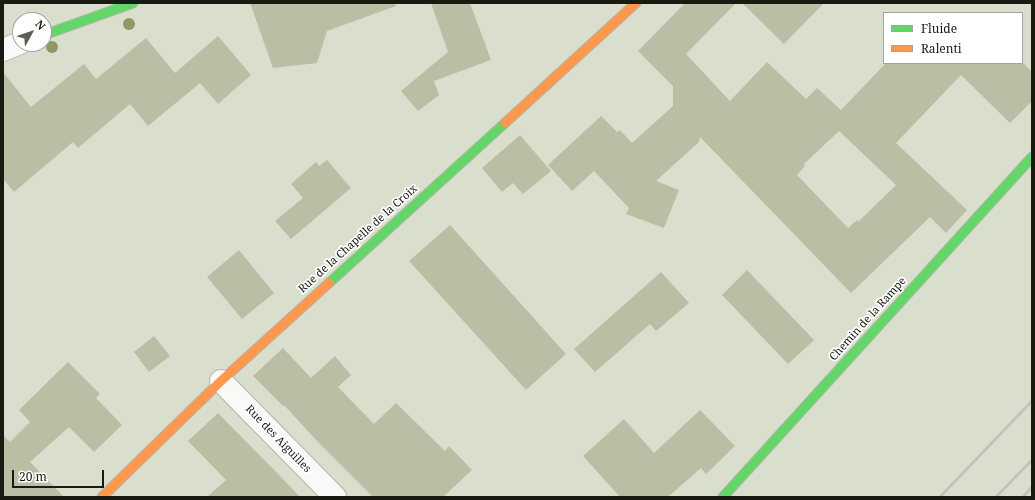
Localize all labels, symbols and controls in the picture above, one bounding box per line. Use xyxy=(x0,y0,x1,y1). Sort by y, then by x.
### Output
north arrow xyxy=(12,12,52,52)
legend xyxy=(883,12,1023,64)
text: N xyxy=(32,16,49,33)
text: Fluide xyxy=(921,20,957,37)
text: Ralenti xyxy=(921,40,962,57)
street label: Rue de la Chapelle de la Croix xyxy=(296,182,420,296)
street label: Chemin de la Rampe xyxy=(827,274,909,364)
street label: Rue des Aiguilles xyxy=(242,402,314,476)
scale bar xyxy=(14,462,106,488)
text: 20 m xyxy=(19,468,47,485)

